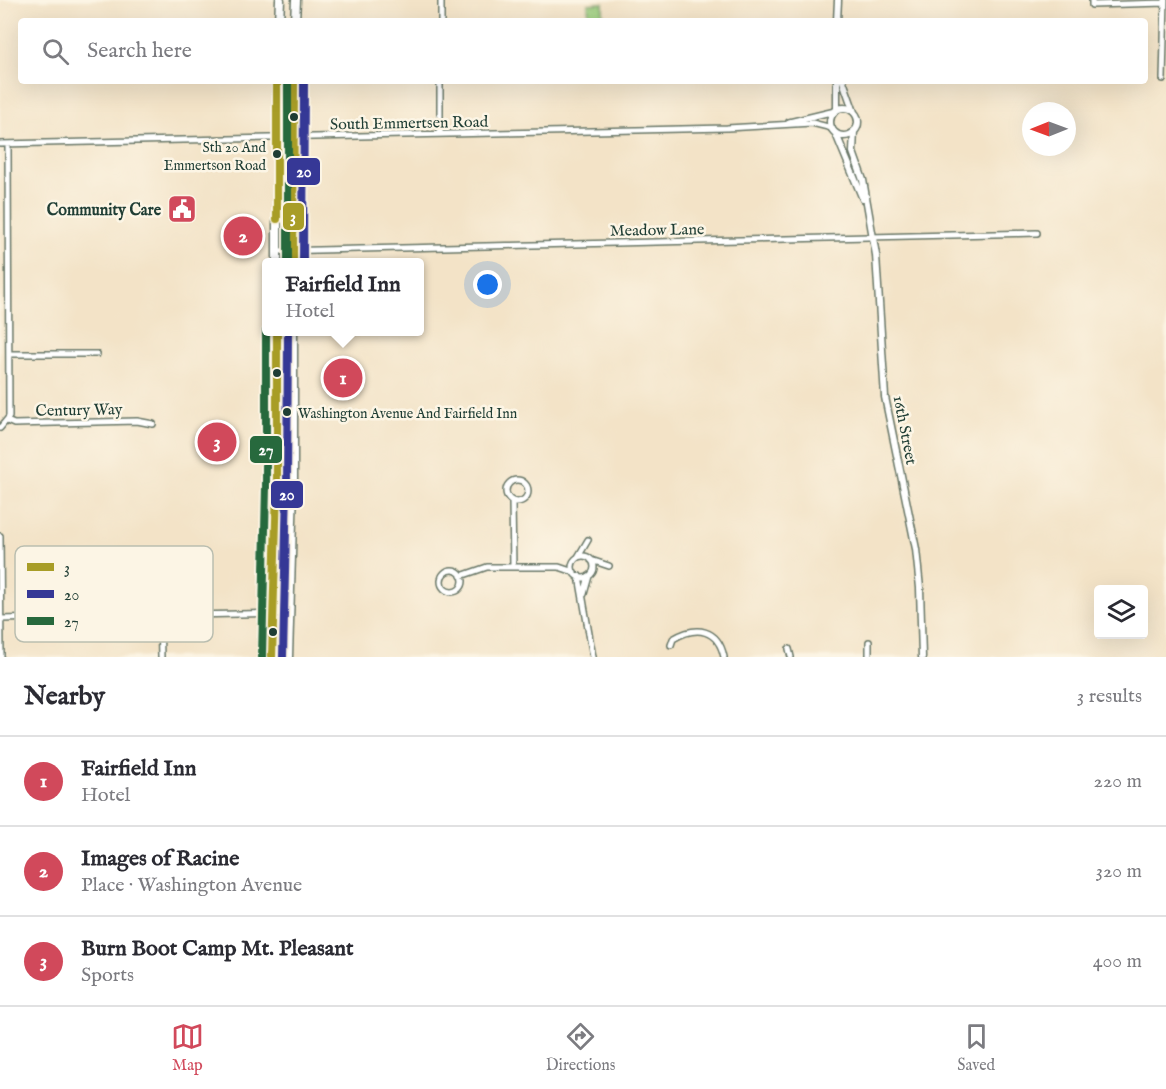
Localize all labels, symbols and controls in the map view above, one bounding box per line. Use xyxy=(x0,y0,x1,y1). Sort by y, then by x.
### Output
search box xyxy=(18,18,1148,84)
icon: search xyxy=(39,35,72,68)
text: Search here xyxy=(87,37,192,65)
north arrow xyxy=(1022,102,1076,156)
unlabelled marker xyxy=(288,111,300,123)
street label: South Emmertsen Road xyxy=(330,113,489,135)
place label: Sth 20 And Emmertson Road xyxy=(164,139,267,175)
marker: Sth 20 And Emmertson Road xyxy=(271,148,283,160)
line badge: 20 xyxy=(286,157,321,186)
text: 20 xyxy=(296,163,312,183)
public building icon: Community Care xyxy=(166,193,198,225)
place label: Community Care xyxy=(47,201,162,221)
line badge: 3 xyxy=(282,202,305,231)
text: 3 xyxy=(290,208,296,228)
pin: 2 xyxy=(224,214,262,258)
street label: Meadow Lane xyxy=(610,220,704,242)
popup xyxy=(262,258,424,336)
your location xyxy=(473,270,502,299)
text: Fairfield Inn xyxy=(285,271,401,299)
text: Hotel xyxy=(285,299,334,324)
pin: 1 xyxy=(324,356,362,400)
unlabelled marker xyxy=(271,367,283,379)
street label: 16th Street xyxy=(888,394,921,467)
street label: Century Way xyxy=(35,400,123,422)
place label: Washington Avenue And Fairfield Inn xyxy=(298,405,518,423)
marker: Washington Avenue And Fairfield Inn xyxy=(281,406,293,418)
pin: 3 xyxy=(198,420,236,464)
line badge: 27 xyxy=(249,435,283,464)
text: 27 xyxy=(259,441,273,461)
line badge: 20 xyxy=(270,480,304,509)
text: 20 xyxy=(279,486,295,506)
legend xyxy=(15,546,213,642)
text: 3 xyxy=(64,559,70,579)
map controls xyxy=(1094,585,1148,639)
button: layers xyxy=(1094,585,1148,639)
text: 20 xyxy=(64,586,80,606)
text: 27 xyxy=(64,613,79,633)
unlabelled marker xyxy=(267,626,279,638)
text: Nearby xyxy=(24,680,105,713)
text: 3 results xyxy=(1077,684,1142,709)
text: Fairfield Inn xyxy=(81,755,196,783)
text: 1 xyxy=(40,769,47,794)
text: 220 m xyxy=(1094,769,1142,794)
text: Hotel xyxy=(81,783,130,808)
text: Images of Racine xyxy=(81,845,239,873)
text: 2 xyxy=(39,859,48,884)
text: 320 m xyxy=(1096,859,1142,884)
text: Place · Washington Avenue xyxy=(81,873,302,898)
text: Burn Boot Camp Mt. Pleasant xyxy=(81,935,353,963)
text: 3 xyxy=(40,949,47,974)
text: 400 m xyxy=(1093,949,1142,974)
text: Sports xyxy=(81,963,134,988)
tab: Map xyxy=(171,1020,204,1076)
tab: Directions xyxy=(546,1020,615,1076)
tab: Saved xyxy=(957,1020,995,1076)

